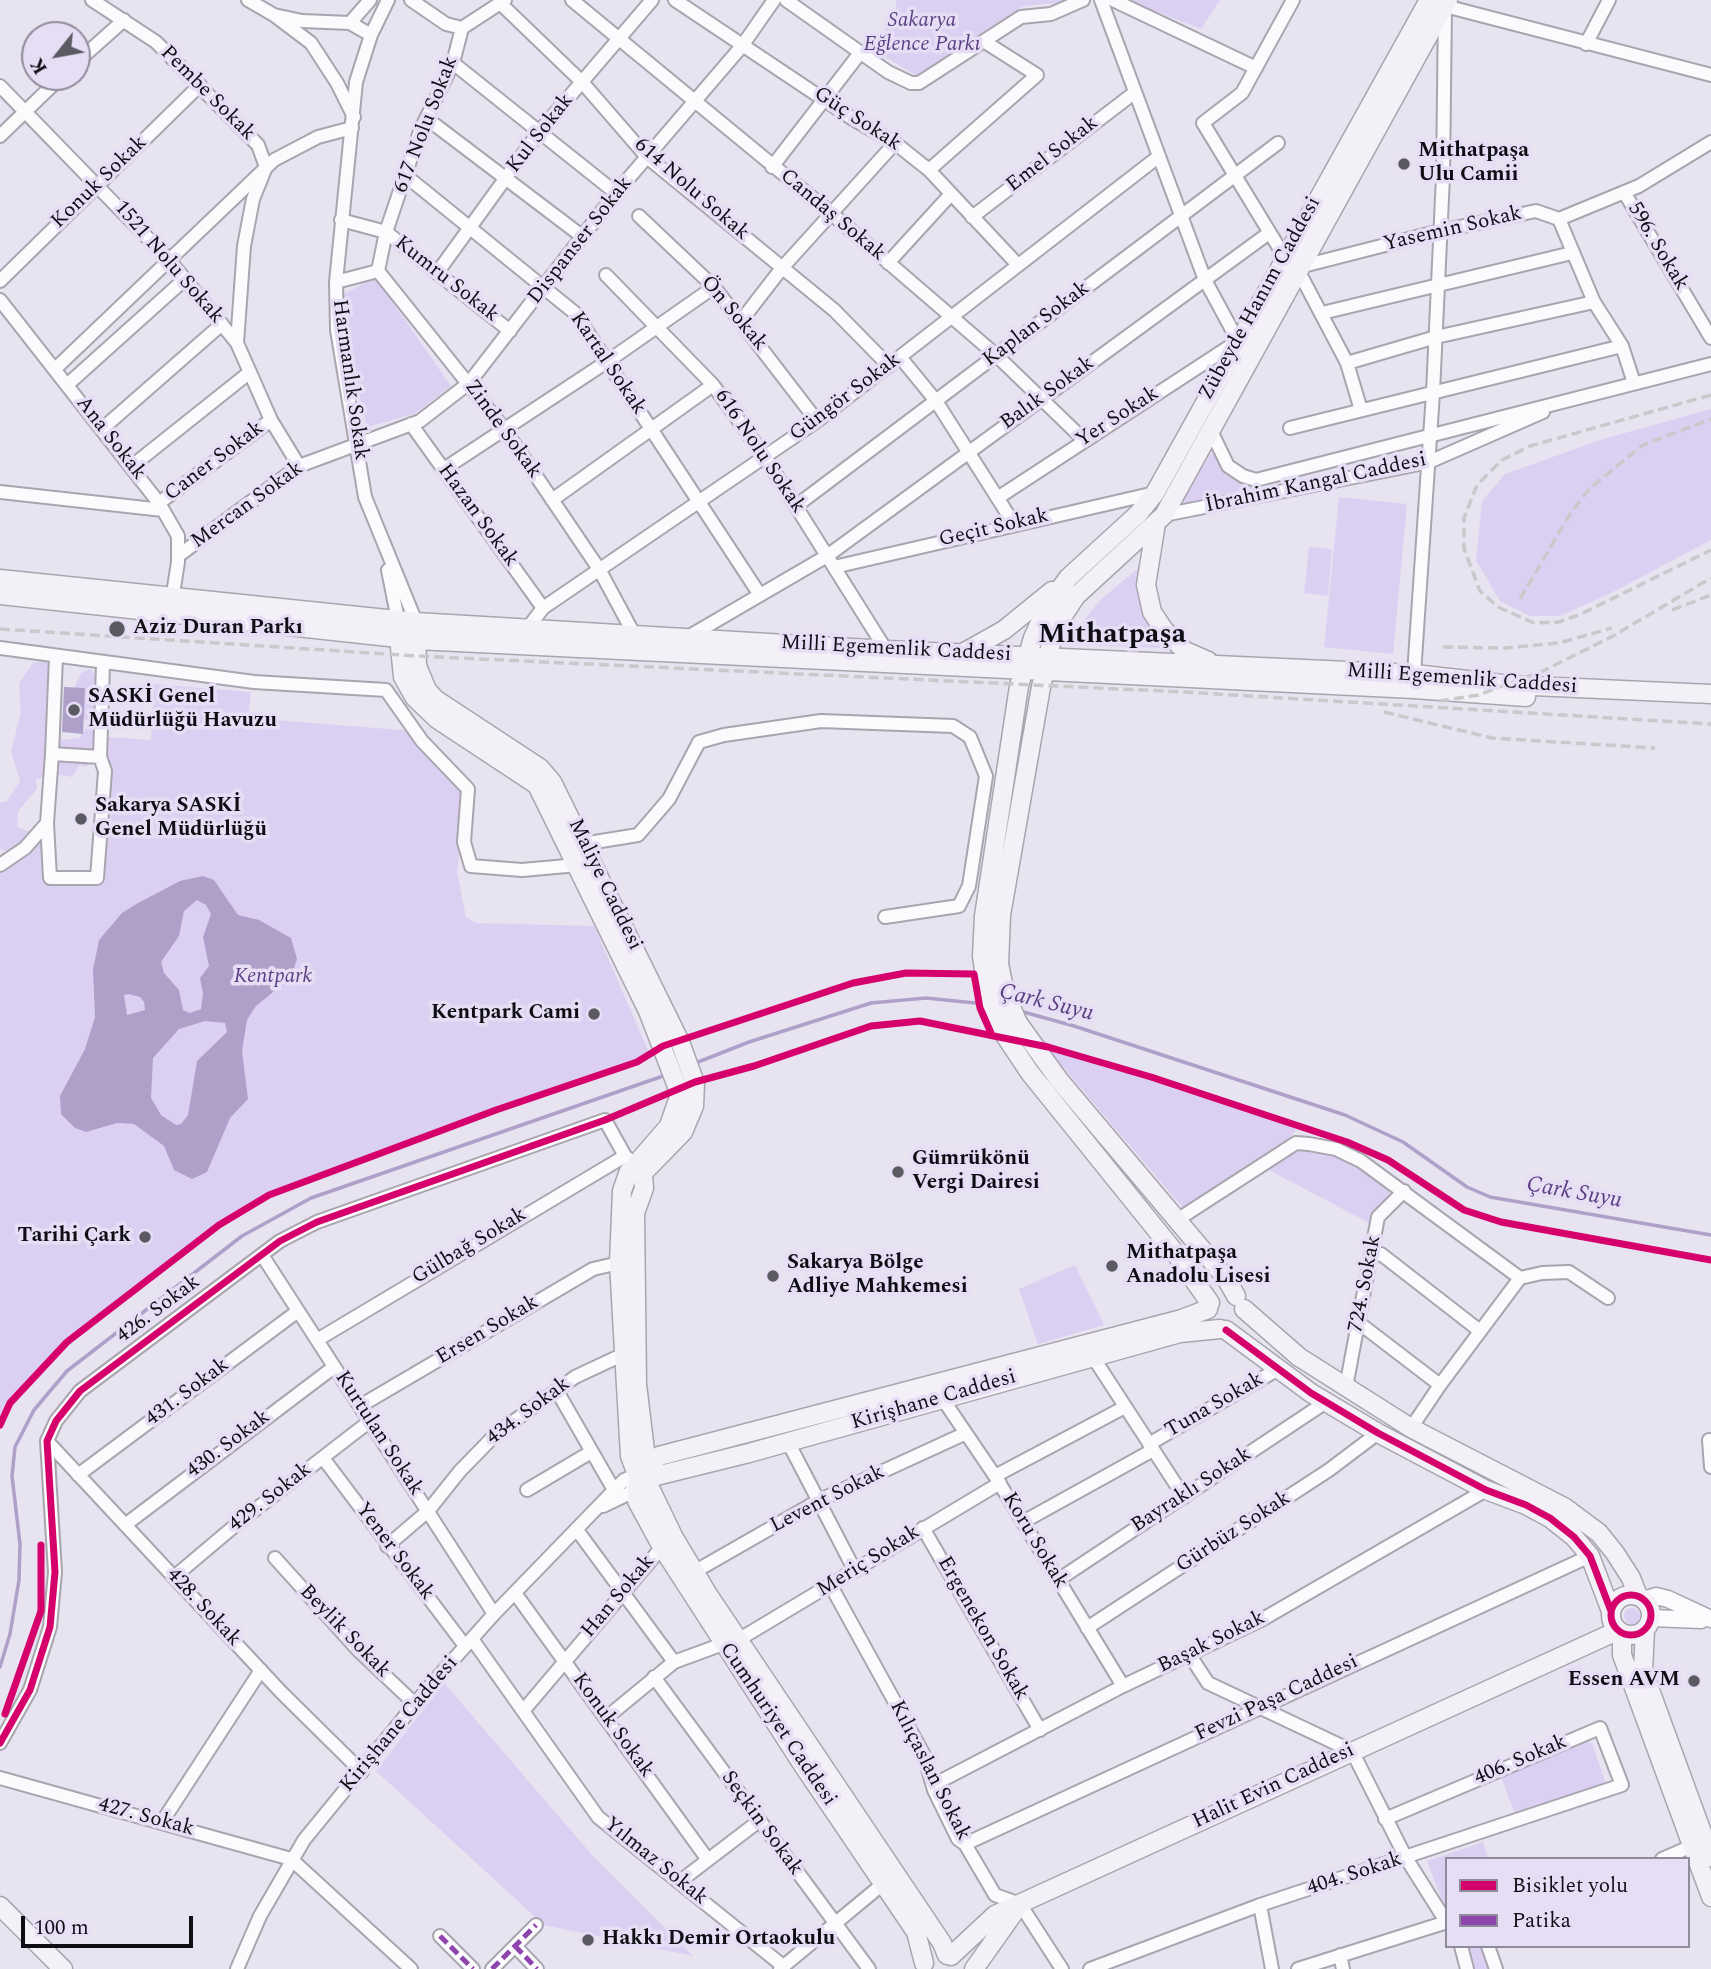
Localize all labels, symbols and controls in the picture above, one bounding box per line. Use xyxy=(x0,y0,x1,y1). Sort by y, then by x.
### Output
park label: Sakarya Eğlence Parkı xyxy=(863,9,981,59)
north arrow xyxy=(21,21,91,91)
street label: Pembe Sokak xyxy=(154,41,260,147)
text: K xyxy=(23,52,56,80)
street label: 617 Nolu Sokak xyxy=(389,53,465,197)
street label: Güç Sokak xyxy=(808,82,906,158)
street label: Kul Sokak xyxy=(502,89,580,179)
street label: Emel Sokak xyxy=(1002,111,1104,199)
street label: Konuk Sokak xyxy=(47,131,153,235)
street label: 614 Nolu Sokak xyxy=(628,133,754,247)
place label: Mithatpaşa Ulu Camii xyxy=(1418,139,1529,189)
marker: Mithatpaşa Ulu Camii xyxy=(1396,156,1412,172)
street label: Candaş Sokak xyxy=(774,164,890,268)
street label: Dispanser Sokak xyxy=(523,172,639,310)
street label: Zübeyde Hanım Caddesi xyxy=(1195,193,1327,405)
street label: 1521 Nolu Sokak xyxy=(108,196,228,330)
street label: 596. Sokak xyxy=(1621,198,1693,296)
street label: Yasemin Sokak xyxy=(1381,202,1525,258)
street label: Kumru Sokak xyxy=(389,231,503,329)
street label: Ön Sokak xyxy=(694,271,772,357)
street label: Kaplan Sokak xyxy=(979,277,1095,373)
street label: Harmanlık Sokak xyxy=(325,298,373,462)
street label: Kartal Sokak xyxy=(563,308,651,420)
street label: Güngör Sokak xyxy=(786,348,906,448)
street label: Balık Sokak xyxy=(996,352,1100,436)
street label: Zinde Sokak xyxy=(458,376,546,484)
street label: Yer Sokak xyxy=(1072,382,1164,454)
street label: 616 Nolu Sokak xyxy=(708,385,810,519)
street label: Ana Sokak xyxy=(69,392,151,486)
street label: Caner Sokak xyxy=(160,417,270,507)
street label: İbrahim Kangal Caddesi xyxy=(1203,448,1429,520)
street label: Mercan Sokak xyxy=(187,457,309,555)
street label: Hazan Sokak xyxy=(431,460,523,572)
street label: Geçit Sokak xyxy=(937,504,1051,554)
place label: Aziz Duran Parkı xyxy=(133,616,303,642)
marker: Aziz Duran Parkı xyxy=(107,619,127,639)
district label: Mithatpaşa xyxy=(1038,620,1186,654)
street label: Milli Egemenlik Caddesi xyxy=(780,631,1012,669)
street label: Milli Egemenlik Caddesi xyxy=(1346,659,1578,701)
place label: SASKİ Genel Müdürlüğü Havuzu xyxy=(88,685,277,735)
marker: SASKİ Genel Müdürlüğü Havuzu xyxy=(66,702,82,718)
place label: Sakarya SASKİ Genel Müdürlüğü xyxy=(95,794,267,844)
marker: Sakarya SASKİ Genel Müdürlüğü xyxy=(73,811,89,827)
street label: Maliye Caddesi xyxy=(561,815,647,955)
park label: Kentpark xyxy=(234,965,312,991)
water label: Çark Suyu xyxy=(996,979,1096,1029)
place label: Kentpark Cami xyxy=(431,1001,580,1027)
marker: Kentpark Cami xyxy=(586,1006,602,1022)
place label: Gümrükönü Vergi Dairesi xyxy=(912,1147,1040,1197)
marker: Gümrükönü Vergi Dairesi xyxy=(890,1164,906,1180)
water label: Çark Suyu xyxy=(1524,1172,1624,1216)
street label: Gülbağ Sokak xyxy=(408,1203,532,1291)
place label: Tarihi Çark xyxy=(18,1224,131,1250)
marker: Tarihi Çark xyxy=(137,1229,153,1245)
street label: 724. Sokak xyxy=(1344,1233,1388,1335)
place label: Mithatpaşa Anadolu Lisesi xyxy=(1126,1241,1271,1291)
place label: Sakarya Bölge Adliye Mahkemesi xyxy=(787,1251,968,1301)
marker: Mithatpaşa Anadolu Lisesi xyxy=(1104,1258,1120,1274)
marker: Sakarya Bölge Adliye Mahkemesi xyxy=(765,1268,781,1284)
street label: 426. Sokak xyxy=(112,1270,206,1350)
street label: Ersen Sokak xyxy=(432,1291,544,1371)
street label: 431. Sokak xyxy=(141,1353,235,1433)
street label: Kirişhane Caddesi xyxy=(849,1365,1019,1437)
street label: Kurtulan Sokak xyxy=(328,1367,428,1501)
street label: Tuna Sokak xyxy=(1161,1368,1269,1444)
street label: 434. Sokak xyxy=(482,1372,576,1452)
street label: 430. Sokak xyxy=(182,1405,276,1485)
street label: Bayraklı Sokak xyxy=(1127,1443,1257,1539)
street label: 429. Sokak xyxy=(225,1458,317,1538)
street label: Levent Sokak xyxy=(767,1460,889,1540)
street label: Gürbüz Sokak xyxy=(1172,1487,1296,1579)
street label: Koru Sokak xyxy=(995,1488,1073,1594)
street label: Yener Sokak xyxy=(349,1498,439,1606)
street label: Meriç Sokak xyxy=(813,1520,925,1604)
street label: Han Sokak xyxy=(577,1550,661,1644)
street label: Ergenekon Sokak xyxy=(931,1552,1033,1706)
street label: 428. Sokak xyxy=(160,1563,246,1653)
street label: Beylik Sokak xyxy=(293,1580,395,1684)
street label: Başak Sokak xyxy=(1154,1606,1270,1680)
street label: Cumhuriyet Caddesi xyxy=(713,1638,841,1812)
street label: Fevzi Paşa Caddesi xyxy=(1191,1650,1363,1748)
street label: Kirişhane Caddesi xyxy=(336,1652,464,1798)
place label: Essen AVM xyxy=(1568,1668,1680,1694)
street label: Konuk Sokak xyxy=(566,1669,658,1783)
marker: Essen AVM xyxy=(1686,1673,1702,1689)
street label: Kılıçaslan Sokak xyxy=(883,1697,975,1845)
street label: 406. Sokak xyxy=(1471,1730,1571,1792)
street label: Halit Evin Caddesi xyxy=(1189,1739,1359,1835)
street label: Seçkin Sokak xyxy=(715,1767,807,1881)
street label: 427. Sokak xyxy=(95,1793,197,1843)
street label: Yılmaz Sokak xyxy=(598,1812,712,1912)
street label: 404. Sokak xyxy=(1304,1848,1406,1902)
legend xyxy=(1445,1857,1690,1948)
text: Bisiklet yolu xyxy=(1512,1870,1628,1902)
scale bar xyxy=(24,1902,196,1946)
text: Patika xyxy=(1512,1905,1571,1937)
text: 100 m xyxy=(34,1912,89,1944)
place label: Hakkı Demir Ortaokulu xyxy=(602,1927,835,1953)
marker: Hakkı Demir Ortaokulu xyxy=(580,1932,596,1948)

